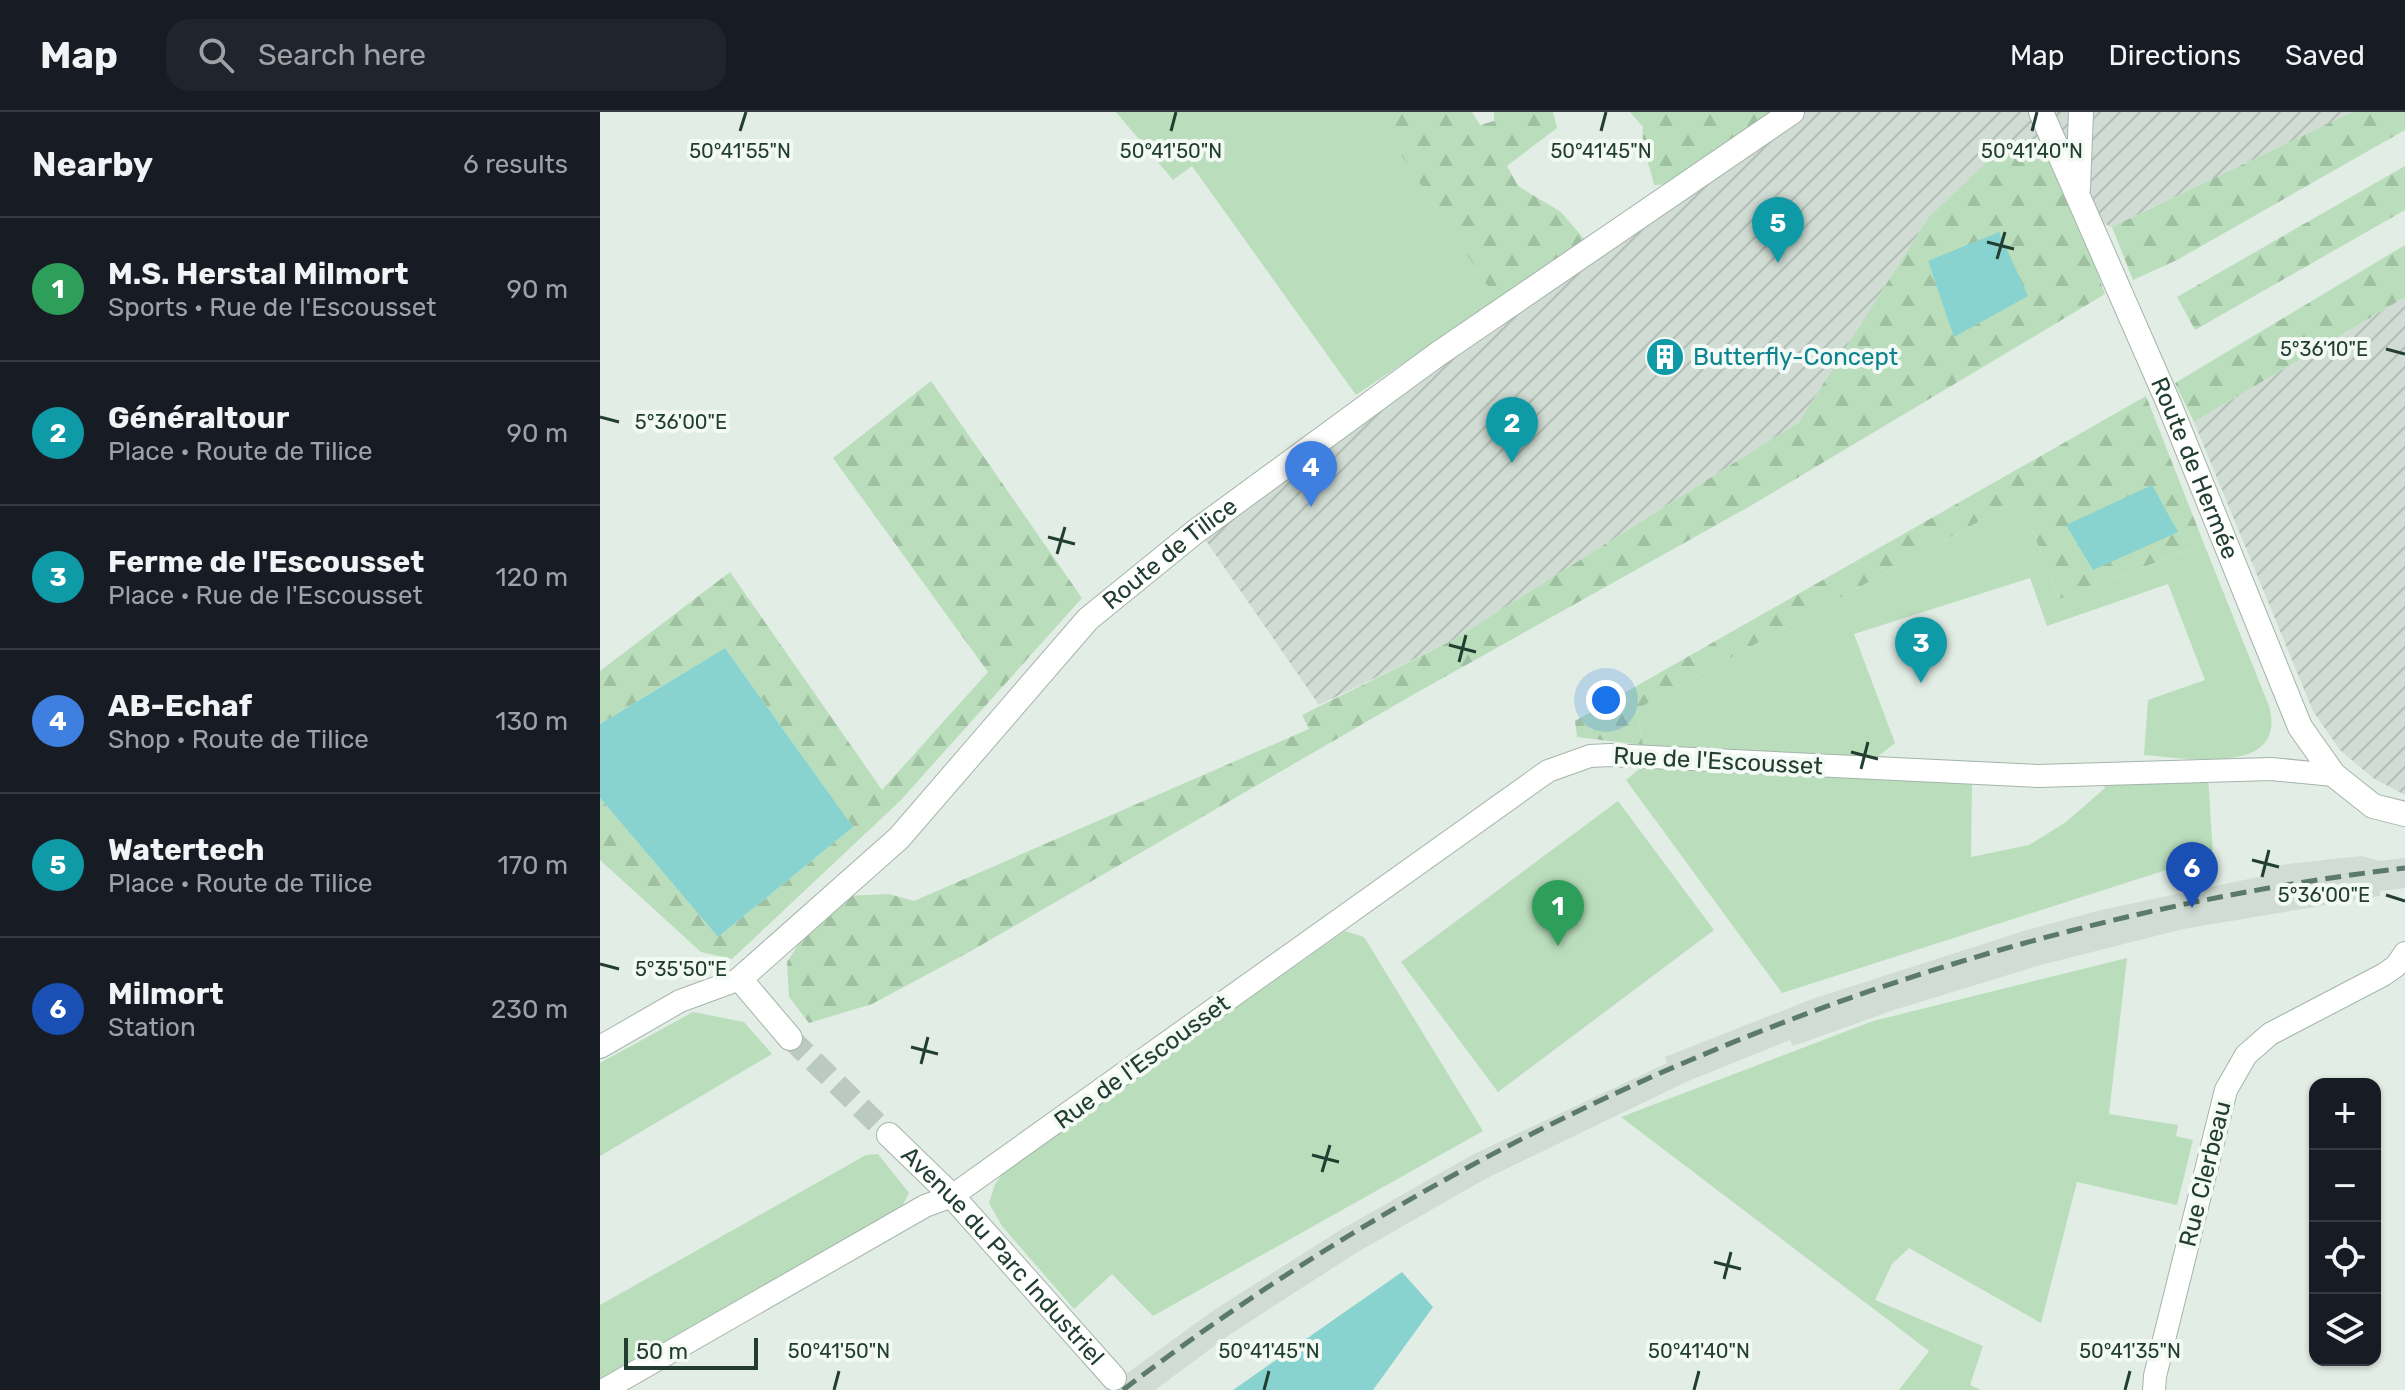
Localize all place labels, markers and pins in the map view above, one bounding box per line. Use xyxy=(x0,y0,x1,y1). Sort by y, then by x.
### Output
pin: 5 xyxy=(1752,197,1804,263)
building icon: Butterfly-Concept xyxy=(1644,336,1686,378)
place label: Butterfly-Concept xyxy=(1693,343,1898,371)
pin: 2 xyxy=(1486,397,1538,463)
pin: 4 xyxy=(1285,441,1337,507)
pin: 3 xyxy=(1895,617,1947,683)
pin: 6 xyxy=(2166,842,2218,908)
pin: 1 xyxy=(1532,880,1584,946)

